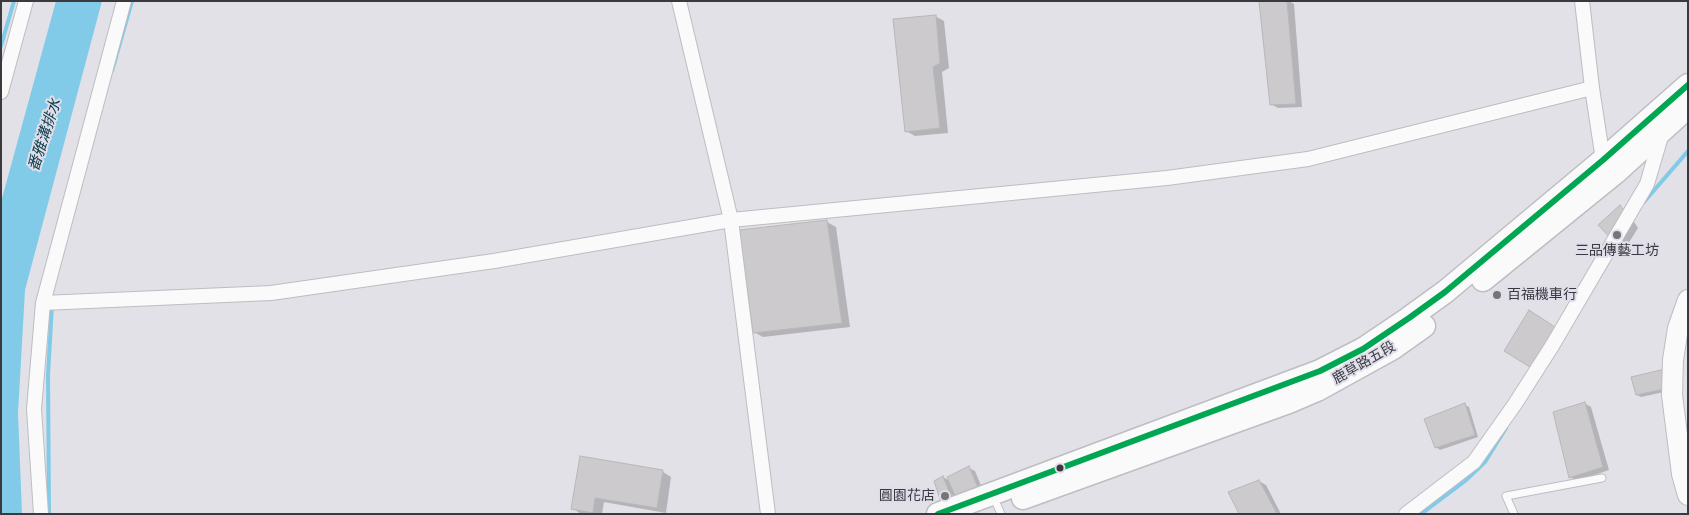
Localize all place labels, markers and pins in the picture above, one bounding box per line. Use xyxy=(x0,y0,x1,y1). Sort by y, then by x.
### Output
marker: 三品傳藝工坊 xyxy=(1611,229,1623,241)
place label: 三品傳藝工坊 xyxy=(1575,243,1659,259)
place label: 百福機車行 xyxy=(1507,287,1577,303)
marker: 百福機車行 xyxy=(1491,289,1503,301)
unlabelled marker xyxy=(1055,463,1065,473)
place label: 圓園花店 xyxy=(879,488,935,504)
marker: 圓園花店 xyxy=(939,490,951,502)

